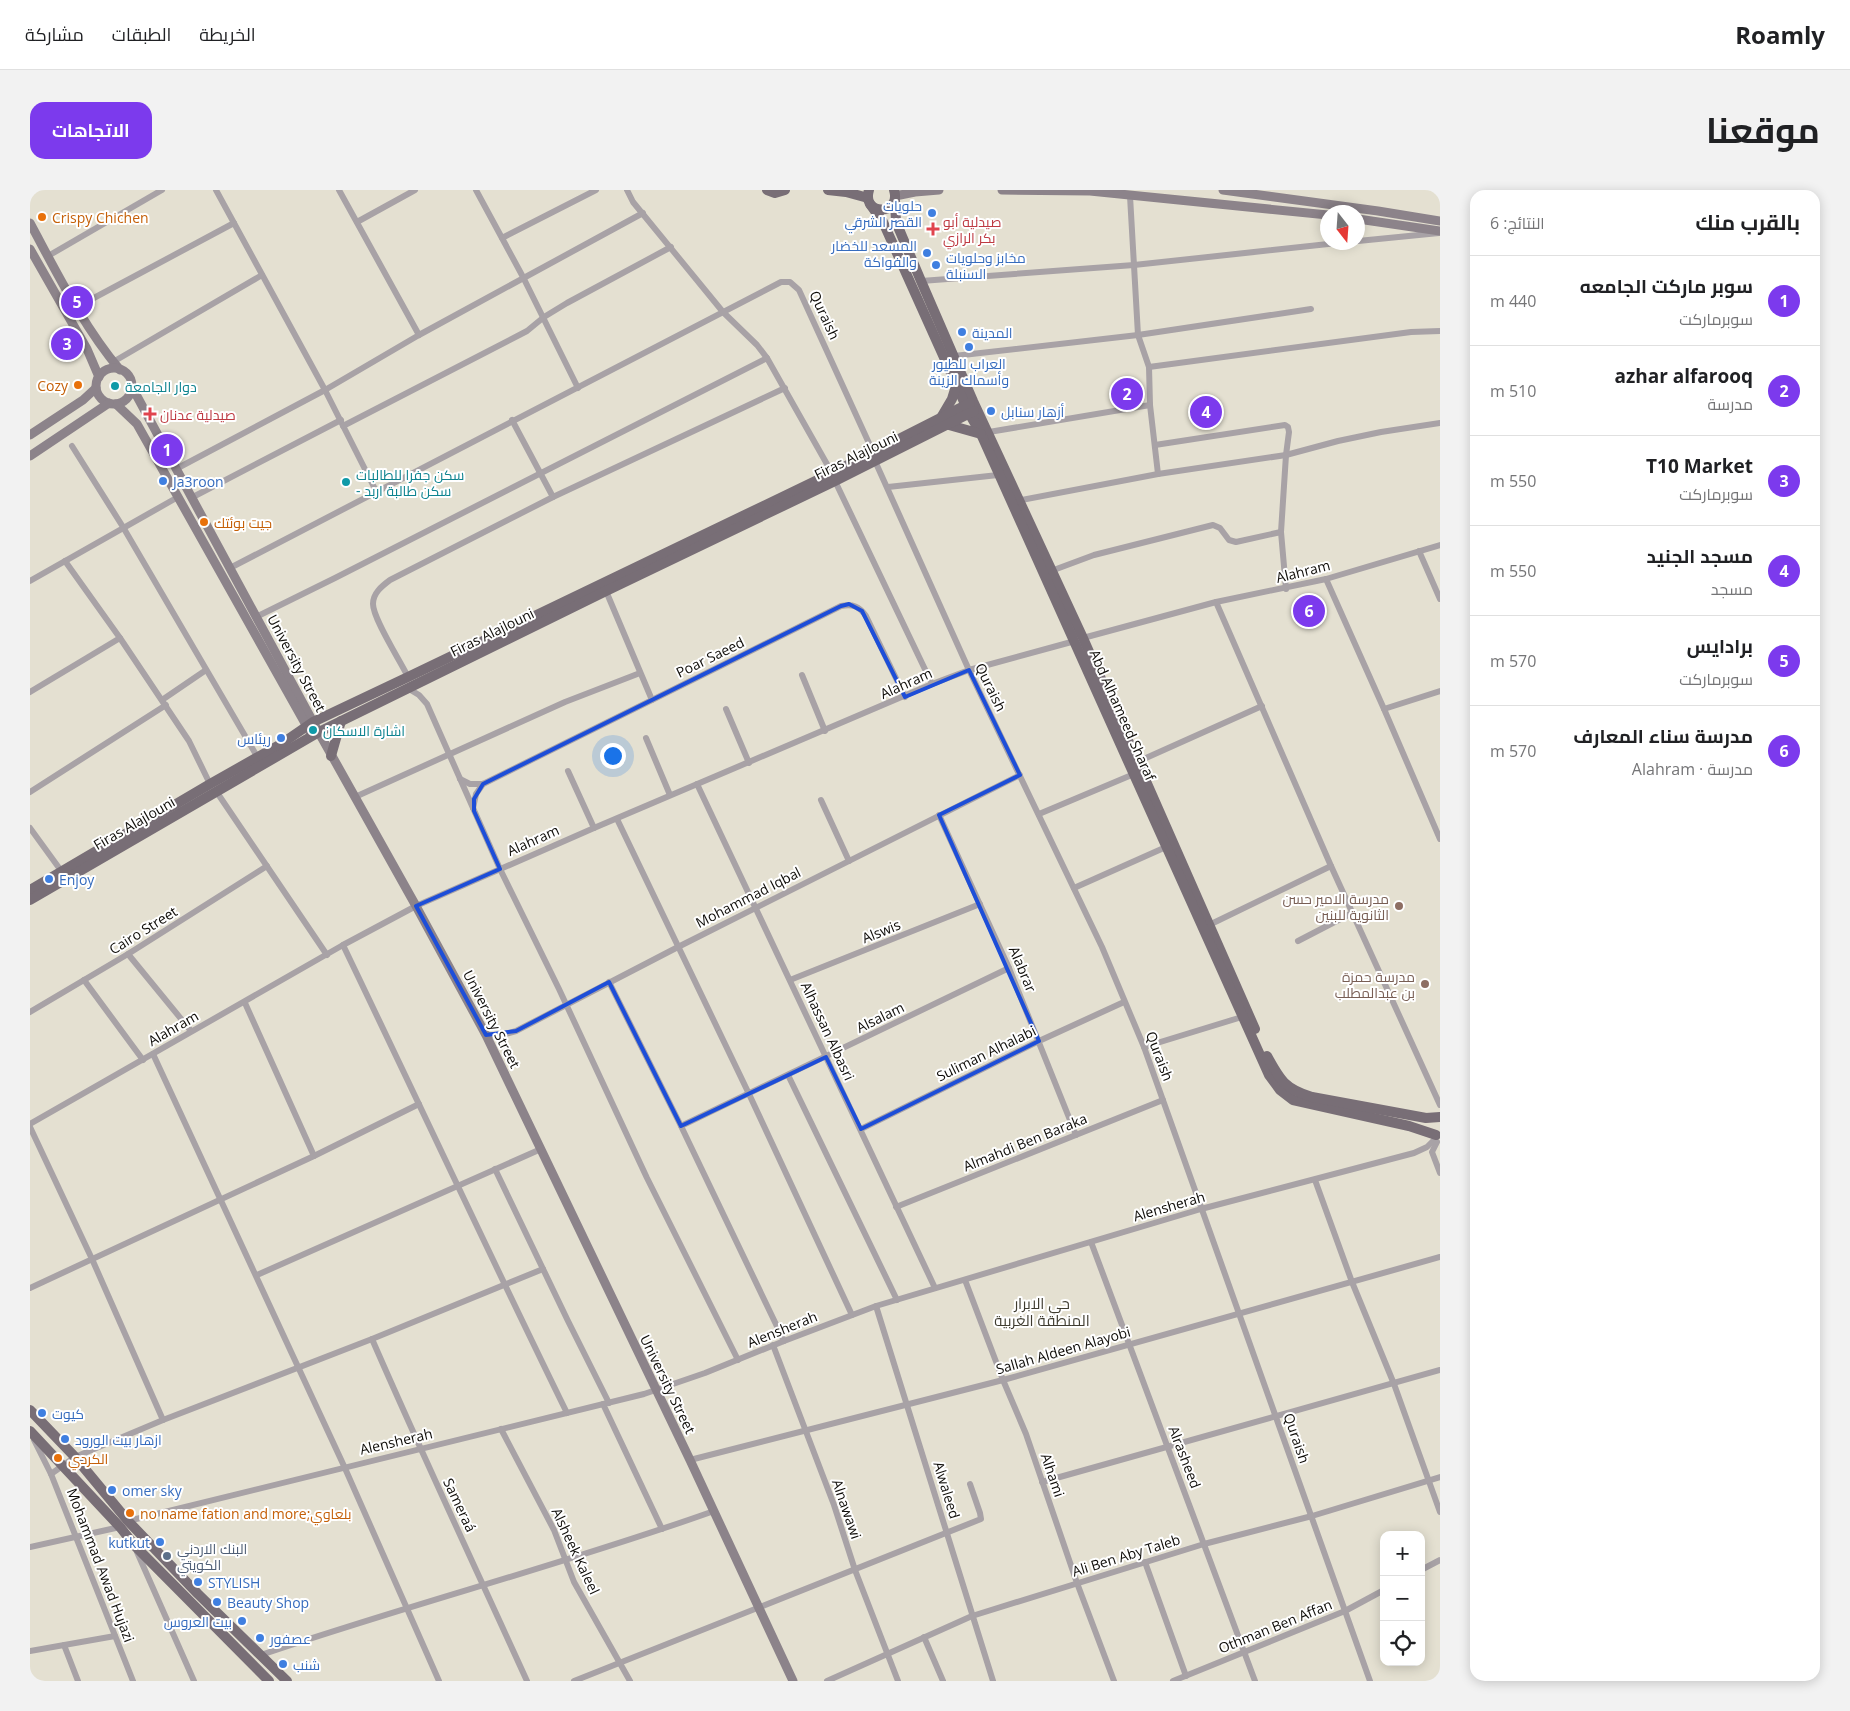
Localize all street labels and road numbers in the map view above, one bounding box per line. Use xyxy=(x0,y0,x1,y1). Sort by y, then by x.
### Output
street label: Quraish xyxy=(805,288,845,342)
street label: Firas Alajlouni xyxy=(811,427,901,483)
street label: Alahram xyxy=(1274,555,1332,587)
street label: Firas Alajlouni xyxy=(447,604,537,660)
street label: University Street xyxy=(263,611,331,715)
street label: Poar Saeed xyxy=(673,632,747,682)
street label: Abd Alhameed Sharaf xyxy=(1086,646,1161,785)
street label: Quraish xyxy=(971,660,1011,714)
street label: Alahram xyxy=(877,663,935,703)
street label: Firas Alajlouni xyxy=(90,792,178,854)
street label: Alahram xyxy=(504,820,562,860)
street label: Mohammad Iqbal xyxy=(692,862,804,932)
street label: Cairo Street xyxy=(105,902,181,958)
street label: Alswis xyxy=(859,915,903,947)
street label: Alabrar xyxy=(1005,943,1041,995)
street label: University Street xyxy=(459,967,525,1071)
street label: Alhassan Albasri xyxy=(797,979,859,1083)
street label: Alsalam xyxy=(853,997,907,1037)
street label: Alahram xyxy=(144,1006,202,1050)
street label: Suliman Alhalabi xyxy=(933,1021,1039,1085)
street label: Quraish xyxy=(1142,1028,1178,1084)
street label: Almahdi Ben Baraka xyxy=(960,1108,1090,1176)
street label: Alensherah xyxy=(1131,1187,1207,1225)
street label: Alensherah xyxy=(744,1306,820,1352)
street label: Sallah Aldeen Alayobi xyxy=(994,1322,1132,1378)
street label: University Street xyxy=(636,1331,700,1437)
street label: Quraish xyxy=(1280,1410,1314,1466)
street label: Alensherah xyxy=(358,1423,434,1459)
street label: Alrasheed xyxy=(1164,1423,1206,1491)
street label: Alhami xyxy=(1037,1451,1069,1499)
street label: Alwaleed xyxy=(929,1459,965,1521)
street label: Sameraá xyxy=(439,1475,481,1535)
street label: Alnawawi xyxy=(828,1477,866,1541)
street label: Mohammad Awad Hujazi xyxy=(63,1485,139,1645)
street label: Alsheek Kaleel xyxy=(548,1505,604,1597)
street label: Ali Ben Aby Taleb xyxy=(1070,1530,1182,1580)
street label: Othman Ben Affan xyxy=(1215,1594,1335,1658)

